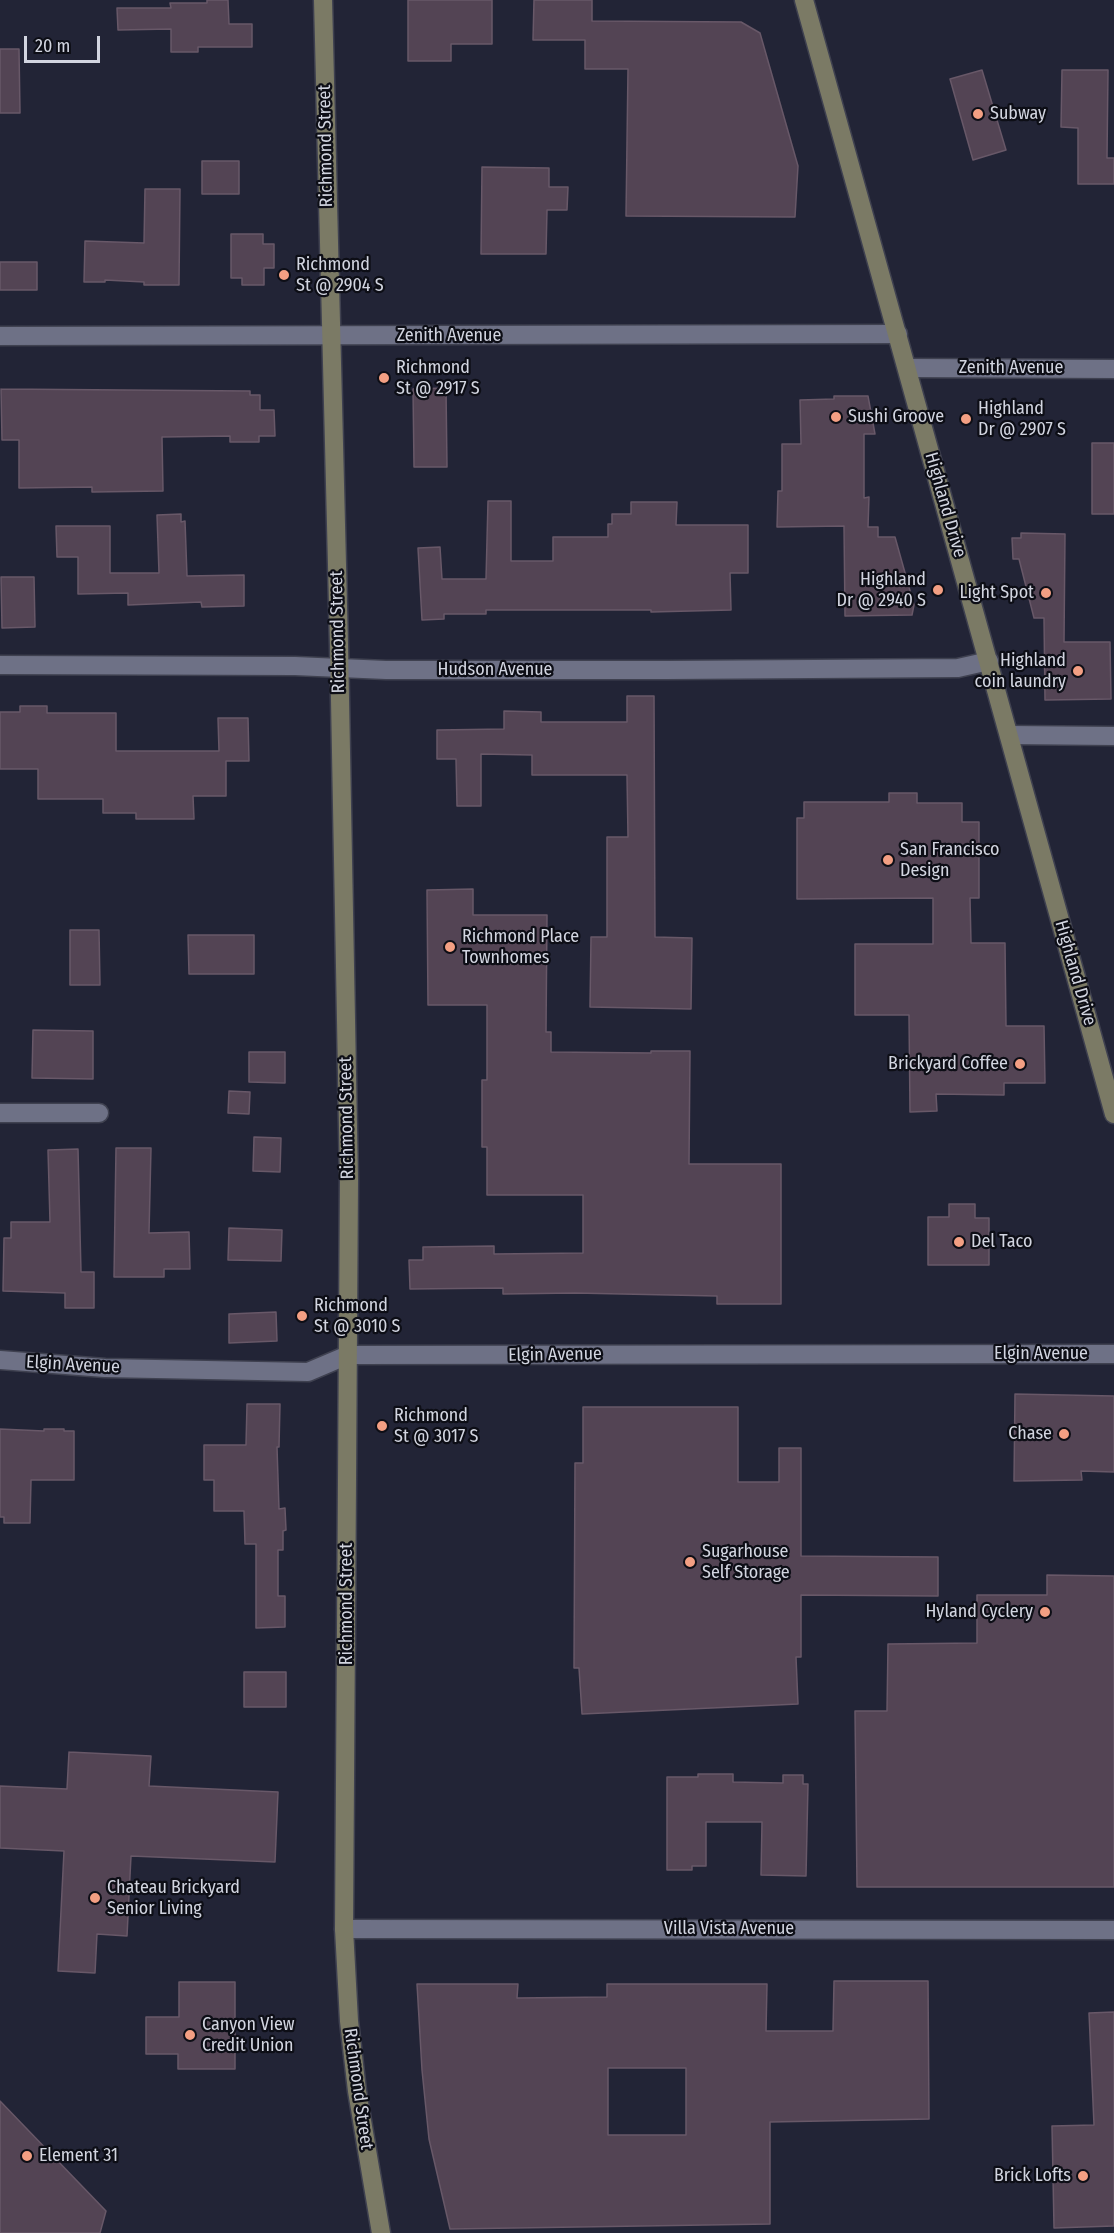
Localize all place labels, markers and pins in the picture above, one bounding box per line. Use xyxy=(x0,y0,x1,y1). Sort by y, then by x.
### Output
place label: Subway xyxy=(990,103,1046,125)
marker: Subway xyxy=(971,107,985,121)
place label: Richmond St @ 2904 S xyxy=(296,254,384,296)
marker: Richmond St @ 2904 S xyxy=(277,268,291,282)
place label: Richmond St @ 2917 S xyxy=(396,357,480,400)
marker: Richmond St @ 2917 S xyxy=(377,371,391,385)
place label: Highland Dr @ 2907 S xyxy=(978,398,1066,440)
place label: Sushi Groove xyxy=(848,406,944,428)
marker: Sushi Groove xyxy=(829,410,843,424)
marker: Highland Dr @ 2907 S xyxy=(959,412,973,426)
place label: Highland Dr @ 2940 S xyxy=(837,569,926,612)
place label: Light Spot xyxy=(960,582,1034,604)
marker: Highland Dr @ 2940 S xyxy=(931,583,945,597)
marker: Light Spot xyxy=(1039,586,1053,600)
place label: Highland coin laundry xyxy=(975,650,1066,692)
marker: Highland coin laundry xyxy=(1071,664,1085,678)
place label: San Francisco Design xyxy=(900,839,1000,882)
marker: San Francisco Design xyxy=(881,853,895,867)
place label: Richmond Place Townhomes xyxy=(462,926,579,968)
marker: Richmond Place Townhomes xyxy=(443,940,457,954)
place label: Brickyard Coffee xyxy=(888,1053,1008,1075)
marker: Brickyard Coffee xyxy=(1013,1057,1027,1071)
place label: Del Taco xyxy=(971,1231,1032,1253)
marker: Del Taco xyxy=(952,1235,966,1249)
place label: Richmond St @ 3010 S xyxy=(314,1295,401,1338)
marker: Richmond St @ 3010 S xyxy=(295,1309,309,1323)
place label: Richmond St @ 3017 S xyxy=(394,1405,478,1448)
marker: Richmond St @ 3017 S xyxy=(375,1419,389,1433)
place label: Chase xyxy=(1008,1423,1052,1445)
marker: Chase xyxy=(1057,1427,1071,1441)
place label: Sugarhouse Self Storage xyxy=(702,1541,790,1584)
marker: Sugarhouse Self Storage xyxy=(683,1555,697,1569)
place label: Hyland Cyclery xyxy=(925,1601,1033,1623)
marker: Hyland Cyclery xyxy=(1038,1605,1052,1619)
place label: Chateau Brickyard Senior Living xyxy=(107,1877,240,1920)
marker: Chateau Brickyard Senior Living xyxy=(88,1891,102,1905)
place label: Canyon View Credit Union xyxy=(202,2014,295,2056)
marker: Canyon View Credit Union xyxy=(183,2028,197,2042)
place label: Element 31 xyxy=(39,2145,118,2167)
marker: Element 31 xyxy=(20,2149,34,2163)
place label: Brick Lofts xyxy=(994,2165,1071,2187)
marker: Brick Lofts xyxy=(1076,2169,1090,2183)

